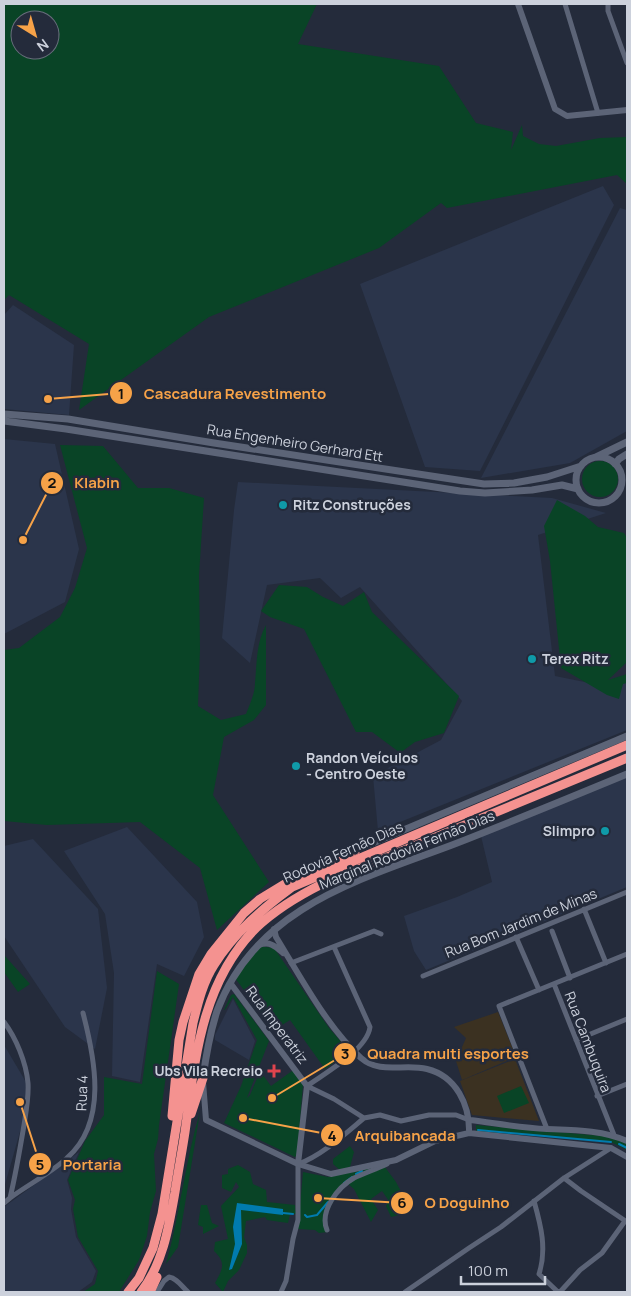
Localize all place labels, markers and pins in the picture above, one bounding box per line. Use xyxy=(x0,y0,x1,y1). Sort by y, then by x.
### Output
callout: Cascadura Revestimento xyxy=(109,378,336,408)
callout: Klabin xyxy=(40,468,130,498)
place label: Ritz Construções xyxy=(293,495,411,514)
marker: Ritz Construções xyxy=(277,499,289,511)
place label: Terex Ritz xyxy=(542,649,609,668)
marker: Terex Ritz xyxy=(526,653,538,665)
place label: Randon Veículos - Centro Oeste xyxy=(306,748,418,783)
marker: Randon Veículos - Centro Oeste xyxy=(290,760,302,772)
place label: SIimpro xyxy=(543,821,595,840)
marker: SIimpro xyxy=(599,825,611,837)
callout: Quadra multi esportes xyxy=(332,1039,539,1069)
place label: Ubs Vila Recreio xyxy=(155,1061,263,1080)
marker: Ubs Vila Recreio xyxy=(267,1064,281,1078)
callout: Arquibancada xyxy=(319,1120,465,1150)
callout: Portaria xyxy=(28,1149,131,1179)
callout: O Doguinho xyxy=(389,1188,519,1218)

